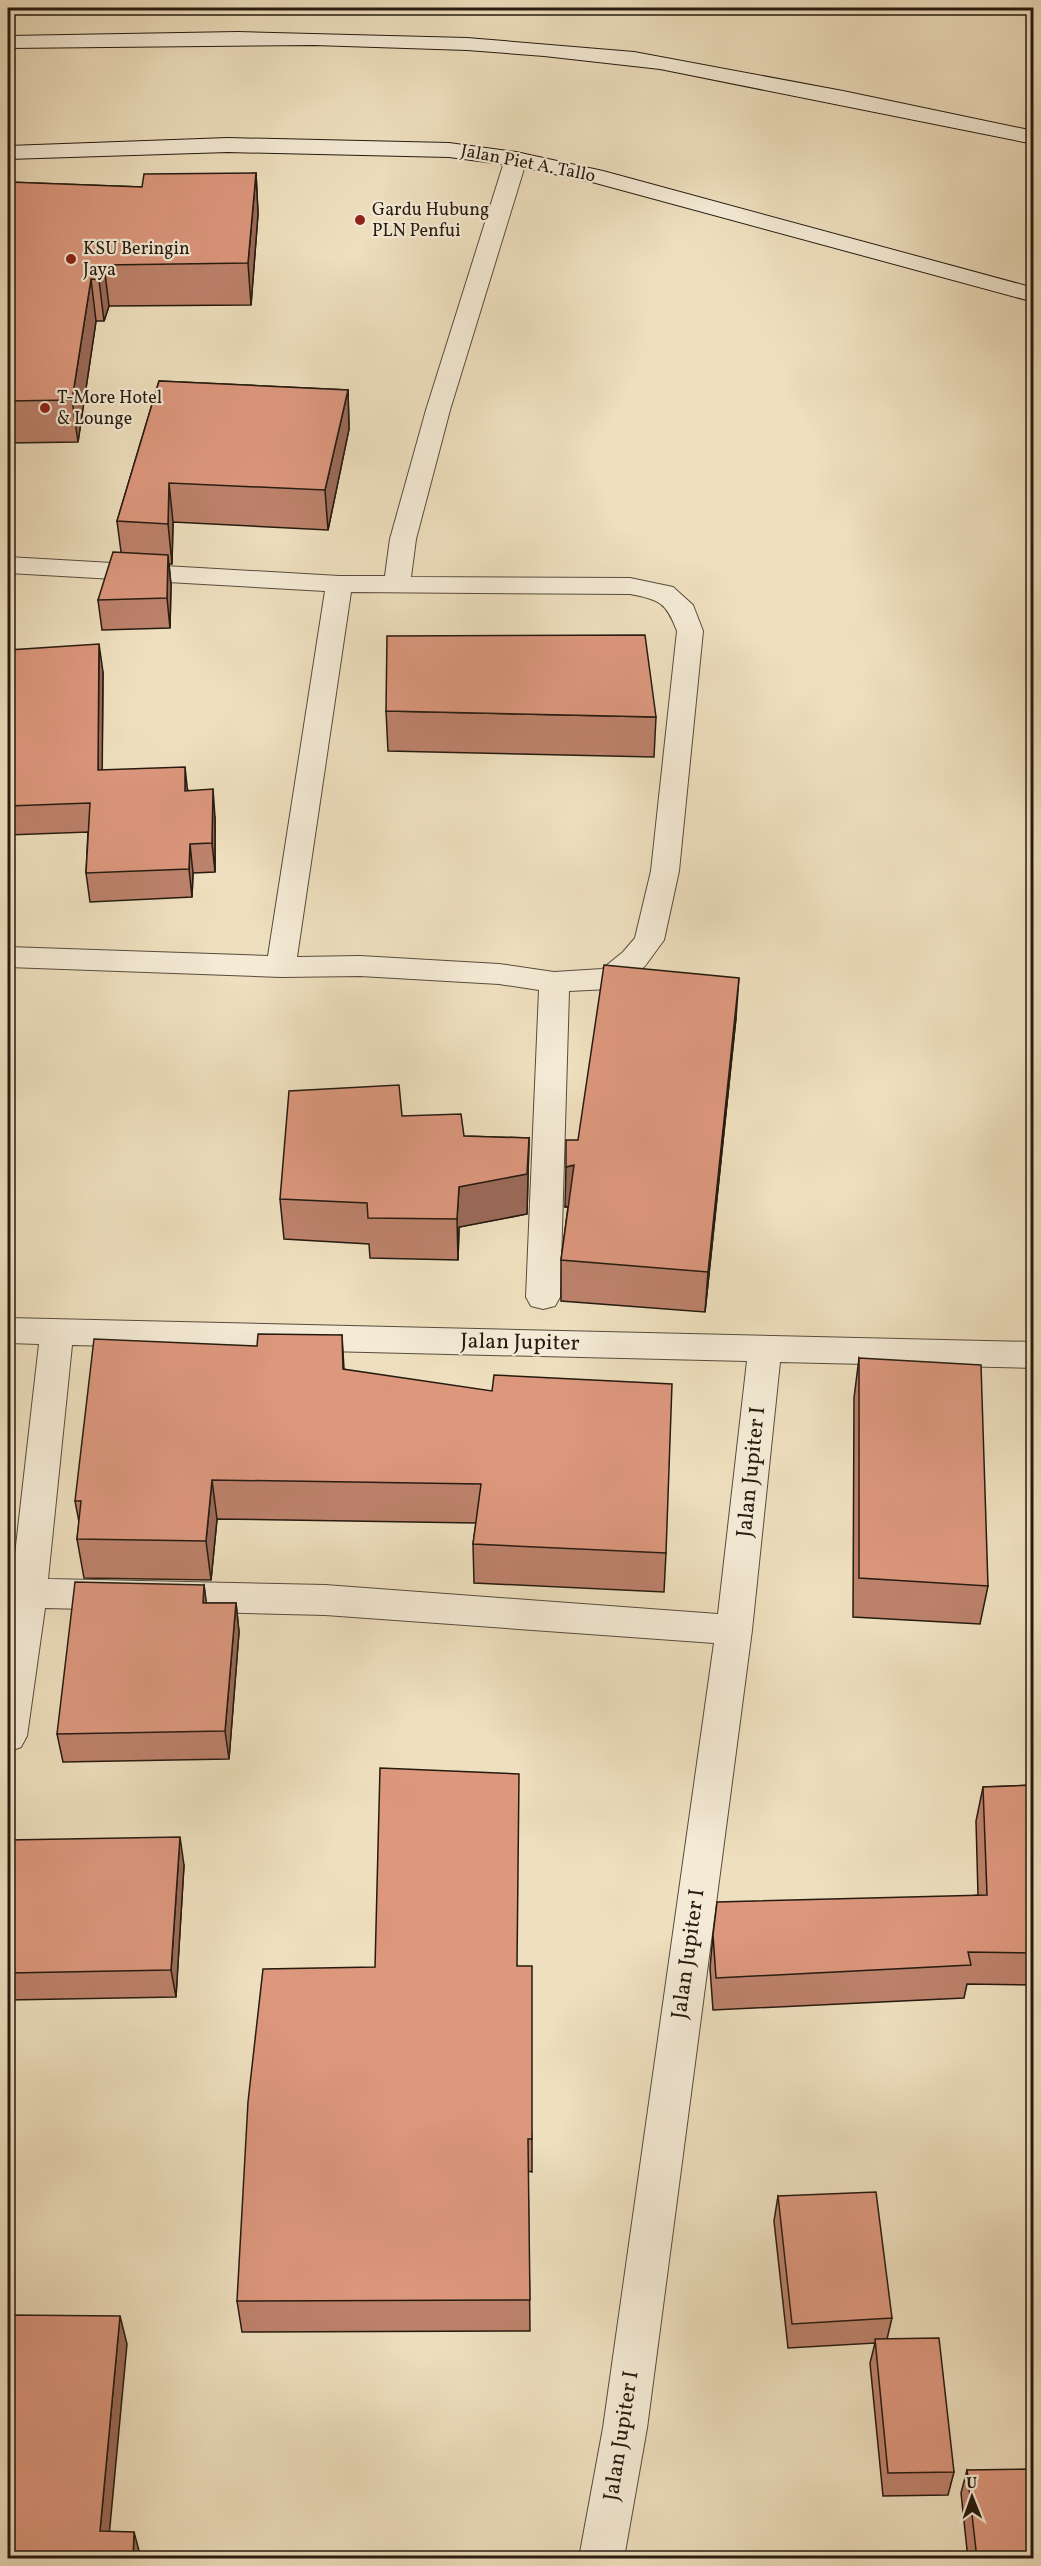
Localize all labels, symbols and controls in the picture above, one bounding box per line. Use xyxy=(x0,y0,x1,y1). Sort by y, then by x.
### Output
street label: Jalan Piet A. Tallo xyxy=(459,139,597,189)
place label: Gardu Hubung PLN Penfui xyxy=(372,198,489,244)
marker: Gardu Hubung PLN Penfui xyxy=(353,213,367,227)
place label: KSU Beringin Jaya xyxy=(83,237,190,283)
marker: KSU Beringin Jaya xyxy=(64,252,78,266)
place label: T-More Hotel & Lounge xyxy=(57,386,162,432)
marker: T-More Hotel & Lounge xyxy=(38,401,52,415)
street label: Jalan Jupiter xyxy=(460,1326,580,1360)
street label: Jalan Jupiter I xyxy=(730,1405,774,1539)
street label: Jalan Jupiter I xyxy=(665,1887,713,2021)
street label: Jalan Jupiter I xyxy=(596,2369,648,2503)
north arrow xyxy=(942,2467,1002,2527)
text: U xyxy=(966,2473,977,2495)

